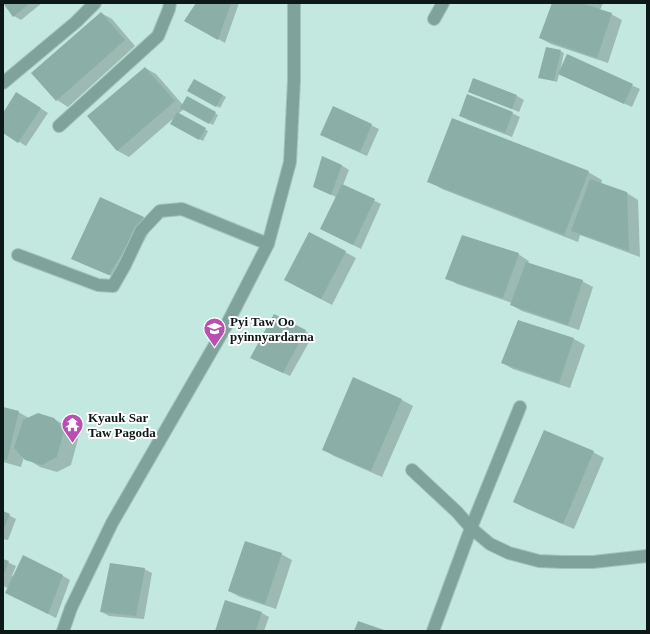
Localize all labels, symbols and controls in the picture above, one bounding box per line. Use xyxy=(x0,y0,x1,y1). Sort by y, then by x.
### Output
place label: Pyi Taw Oo pyinnyardarna xyxy=(230,314,314,344)
school or university icon: Pyi Taw Oo pyinnyardarna xyxy=(201,315,227,348)
place label: Kyauk Sar Taw Pagoda xyxy=(88,410,156,440)
temple icon: Kyauk Sar Taw Pagoda xyxy=(60,411,86,444)

